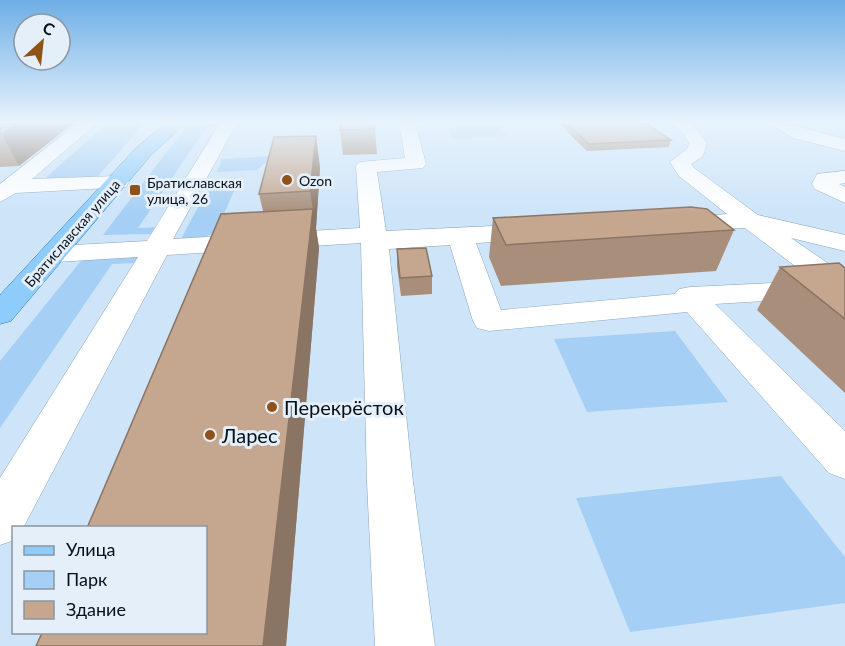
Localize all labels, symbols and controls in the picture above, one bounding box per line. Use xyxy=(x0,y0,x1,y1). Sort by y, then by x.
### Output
north arrow xyxy=(12,12,72,72)
text: С xyxy=(40,17,58,39)
place label: Ozon xyxy=(299,172,332,189)
marker: Ozon xyxy=(280,173,294,187)
place label: Братиславская улица, 26 xyxy=(147,174,242,207)
street label: Братиславская улица xyxy=(21,176,123,290)
marker: Братиславская улица, 26 xyxy=(128,183,142,197)
place label: Перекрёсток xyxy=(284,395,404,419)
marker: Перекрёсток xyxy=(265,400,279,414)
place label: Ларес xyxy=(221,423,278,447)
marker: Ларес xyxy=(203,428,217,442)
legend xyxy=(12,526,207,634)
text: Улица xyxy=(66,538,116,560)
text: Парк xyxy=(66,568,108,590)
text: Здание xyxy=(66,598,126,620)

